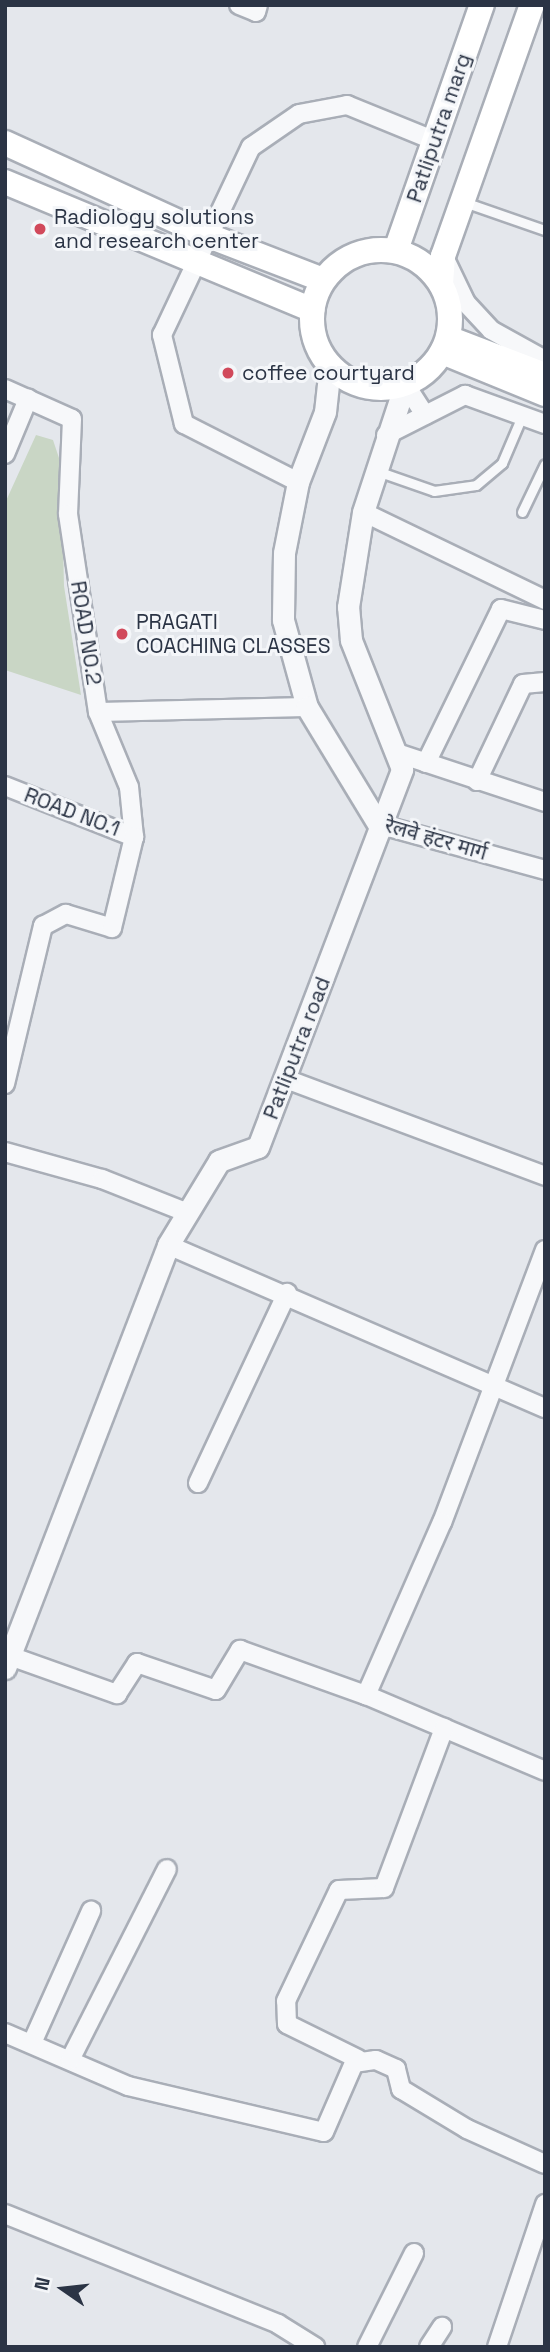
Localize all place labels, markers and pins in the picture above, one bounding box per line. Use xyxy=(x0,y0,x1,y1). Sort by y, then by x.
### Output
place label: Radiology solutions and research center xyxy=(54,204,259,254)
marker: Radiology solutions and research center xyxy=(32,221,48,237)
place label: coffee courtyard xyxy=(242,360,415,386)
marker: coffee courtyard xyxy=(220,365,236,381)
place label: PRAGATI COACHING CLASSES xyxy=(136,609,331,659)
marker: PRAGATI COACHING CLASSES xyxy=(114,626,130,642)

